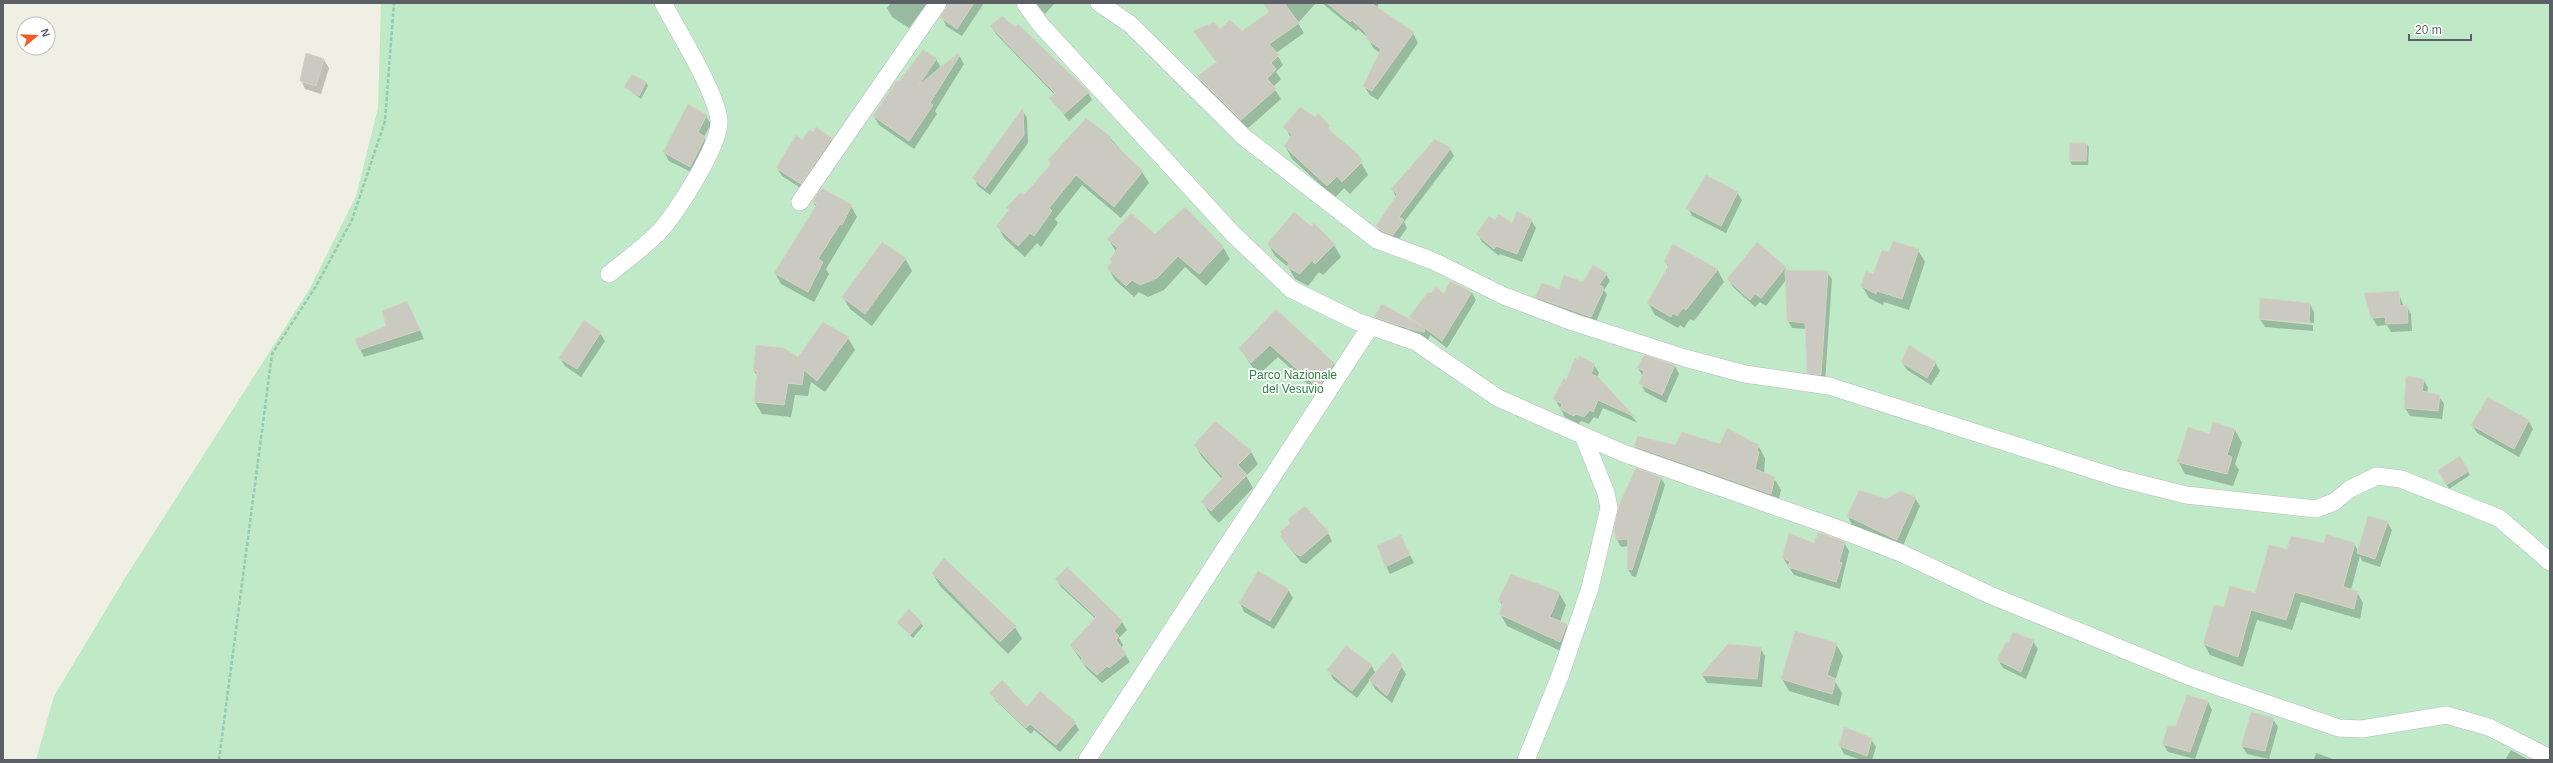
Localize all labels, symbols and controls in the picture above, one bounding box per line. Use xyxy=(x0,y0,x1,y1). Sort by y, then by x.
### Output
north arrow xyxy=(16,16,56,56)
scale bar xyxy=(2409,16,2471,42)
text: 20 m xyxy=(2415,23,2442,37)
text: N xyxy=(38,27,52,39)
park label: Parco Nazionale del Vesuvio xyxy=(1249,368,1337,396)

